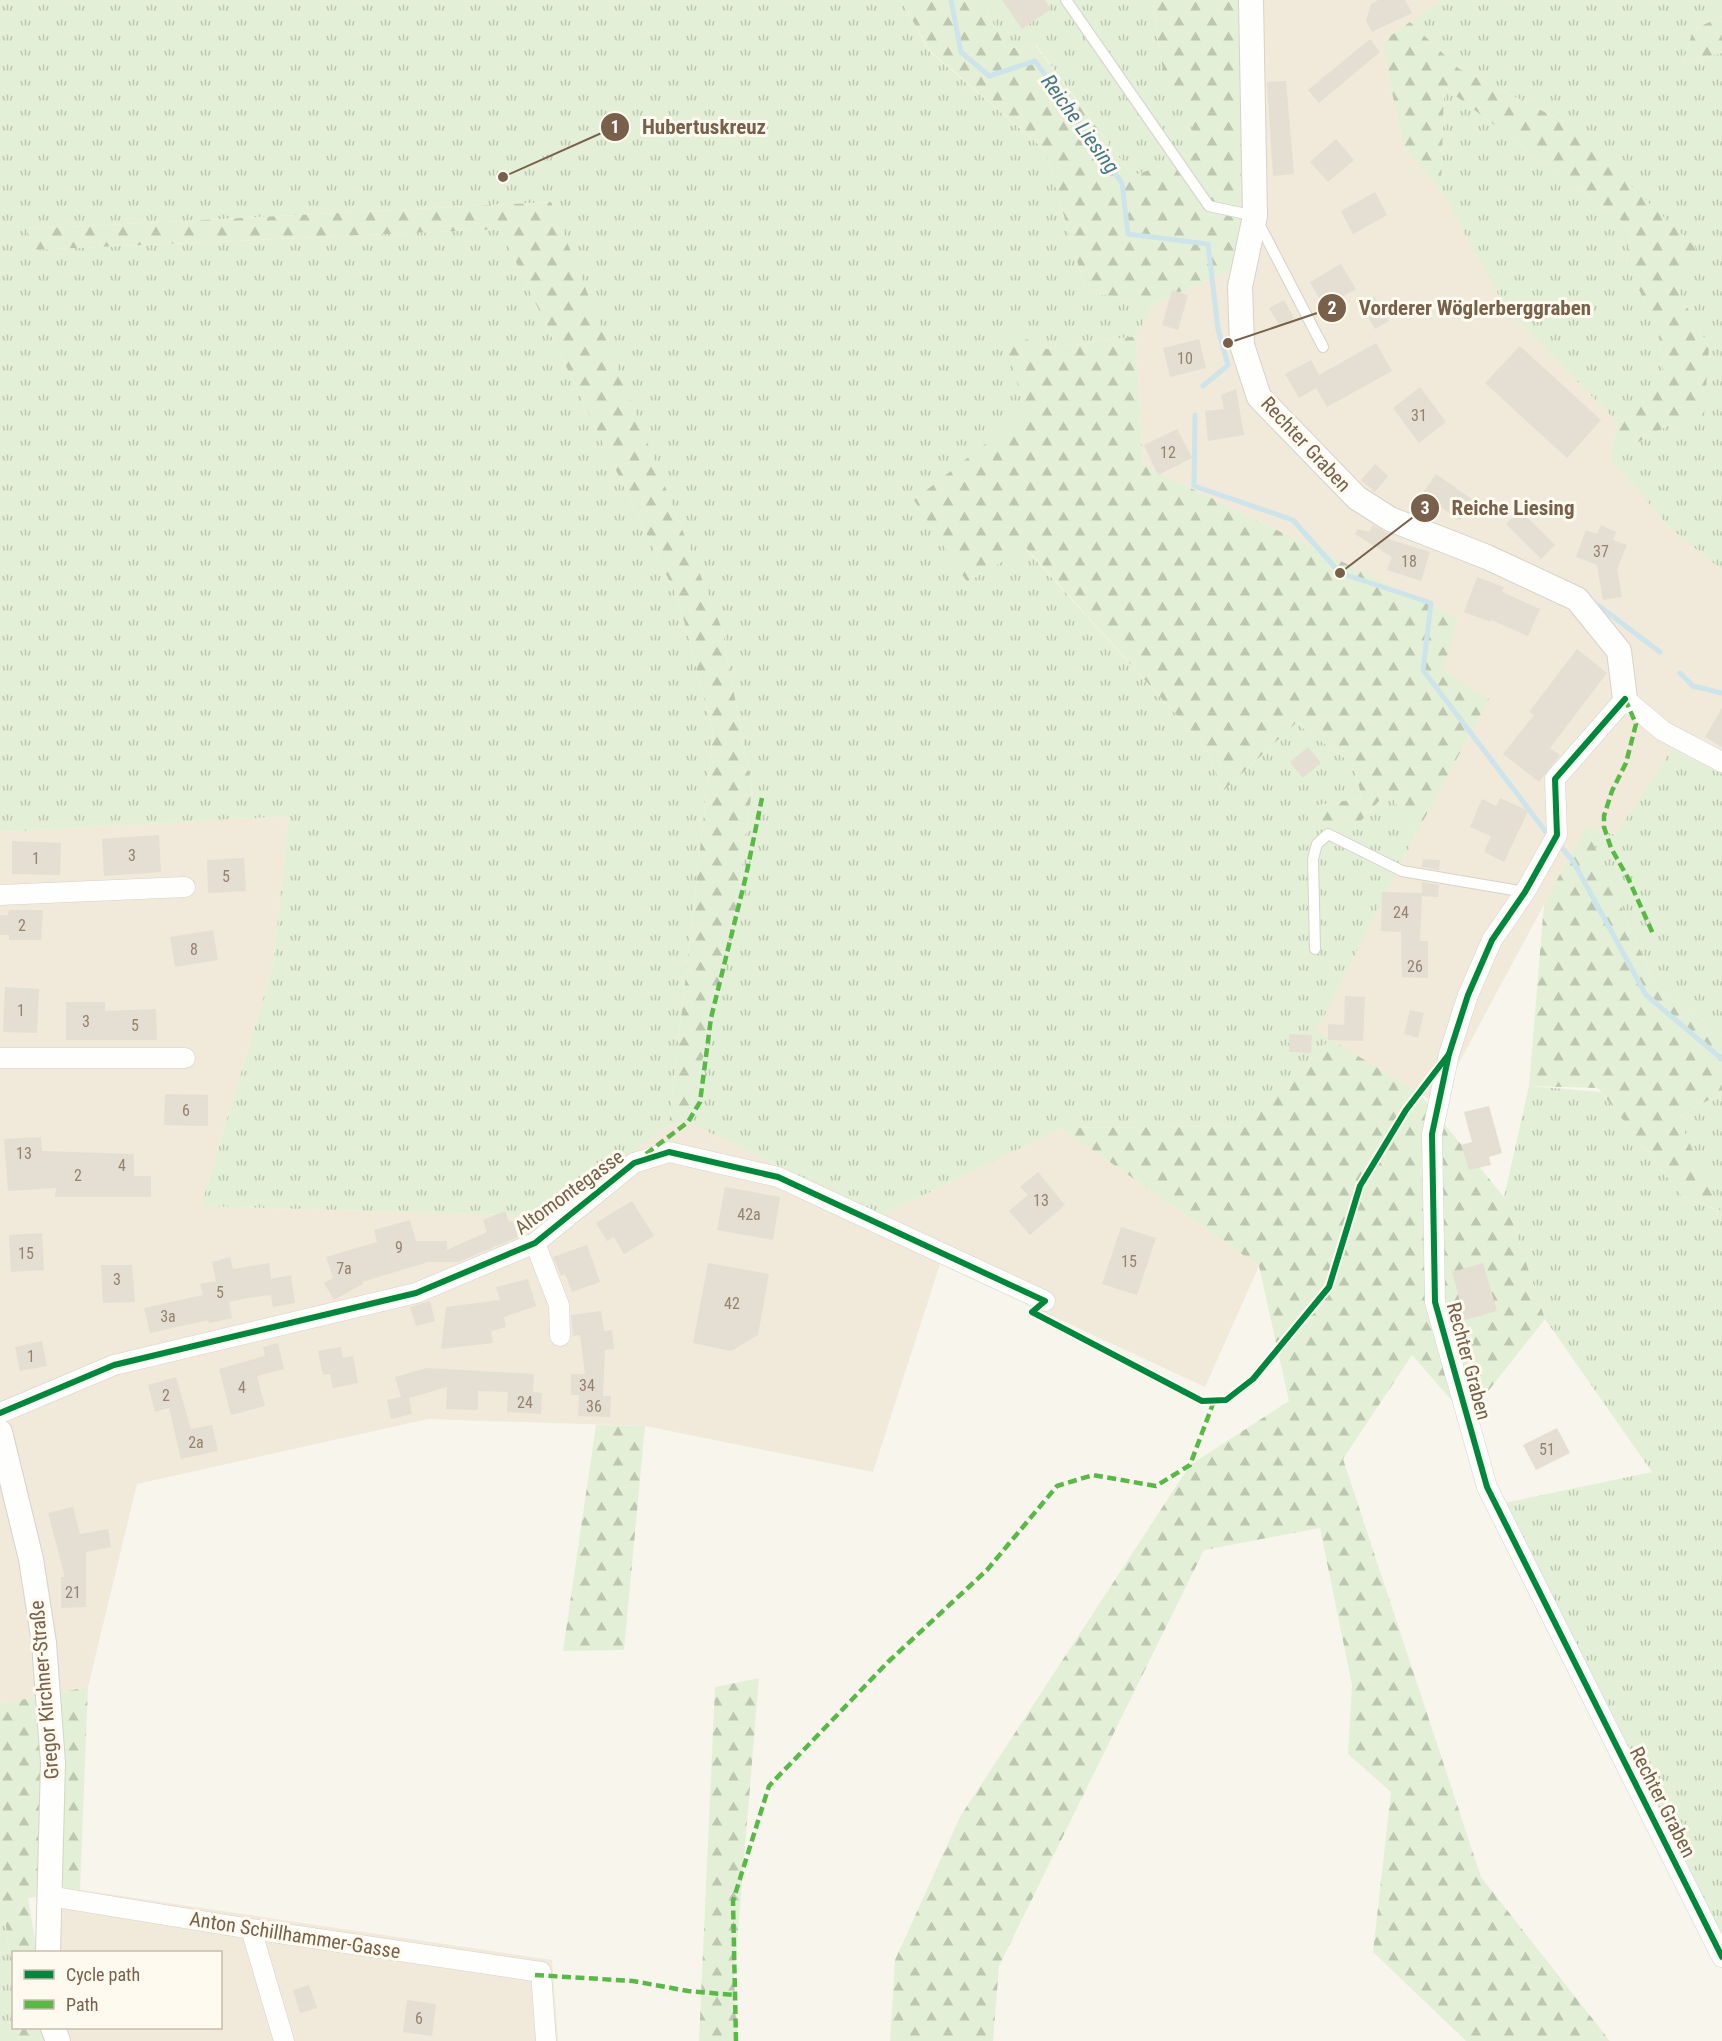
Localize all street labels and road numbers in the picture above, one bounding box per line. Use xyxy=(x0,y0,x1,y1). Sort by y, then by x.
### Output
street label: Rechter Graben xyxy=(1256,392,1356,496)
street label: Altomontegasse xyxy=(510,1144,628,1240)
street label: Rechter Graben xyxy=(1442,1300,1496,1422)
street label: Gregor Kirchner-Straße xyxy=(24,1600,64,1780)
street label: Rechter Graben xyxy=(1625,1743,1701,1861)
street label: Anton Schillhammer-Gasse xyxy=(188,1906,402,1964)

